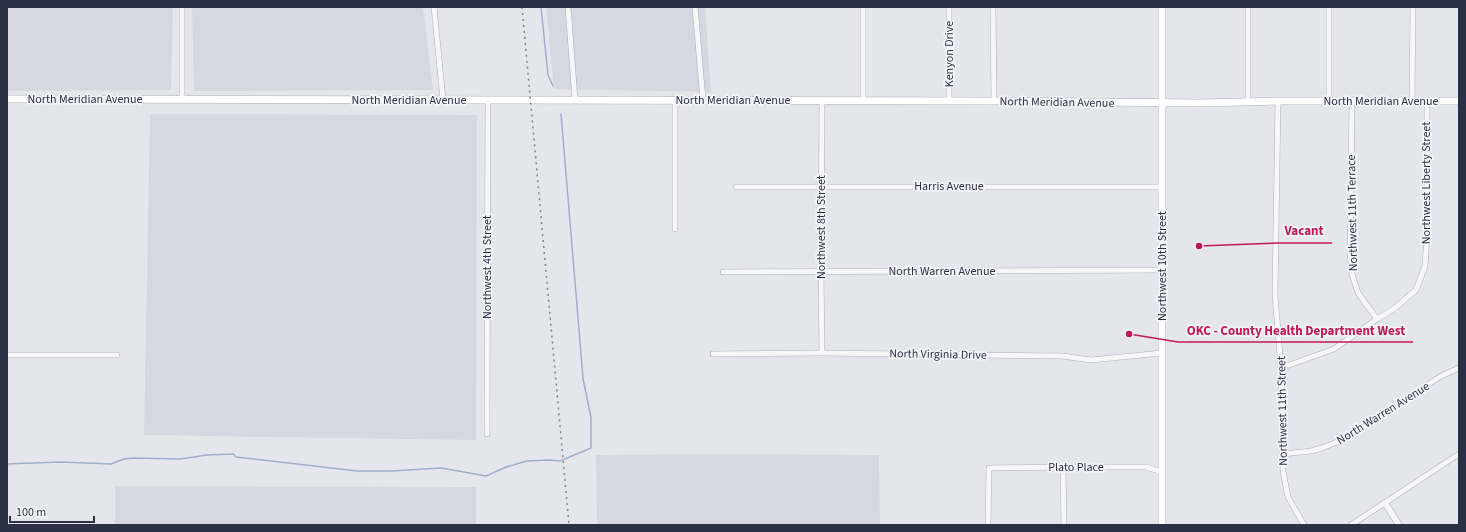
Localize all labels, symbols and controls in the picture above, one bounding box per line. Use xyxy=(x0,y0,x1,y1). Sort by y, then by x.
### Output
street label: Kenyon Drive xyxy=(941,21,958,87)
street label: North Meridian Avenue xyxy=(28,91,142,108)
street label: North Meridian Avenue xyxy=(352,92,466,109)
street label: North Meridian Avenue xyxy=(676,92,790,109)
street label: North Meridian Avenue xyxy=(999,93,1115,112)
street label: North Meridian Avenue xyxy=(1324,93,1438,110)
street label: Northwest Liberty Street xyxy=(1418,122,1435,244)
street label: Northwest 11th Terrace xyxy=(1343,155,1362,271)
street label: Northwest 8th Street xyxy=(813,175,830,279)
street label: Harris Avenue xyxy=(914,178,984,195)
street label: Northwest 10th Street xyxy=(1154,211,1171,321)
street label: Northwest 4th Street xyxy=(479,215,496,319)
callout: Vacant xyxy=(1277,218,1332,243)
text: Vacant xyxy=(1284,222,1323,240)
street label: North Warren Avenue xyxy=(889,263,995,280)
callout: OKC - County Health Department West xyxy=(1178,317,1413,342)
text: OKC - County Health Department West xyxy=(1187,322,1405,340)
street label: North Virginia Drive xyxy=(889,345,987,364)
street label: Northwest 11th Street xyxy=(1273,356,1292,466)
street label: North Warren Avenue xyxy=(1333,378,1433,449)
street label: Plato Place xyxy=(1048,459,1104,476)
scale bar xyxy=(10,498,94,524)
text: 100 m xyxy=(16,504,46,521)

